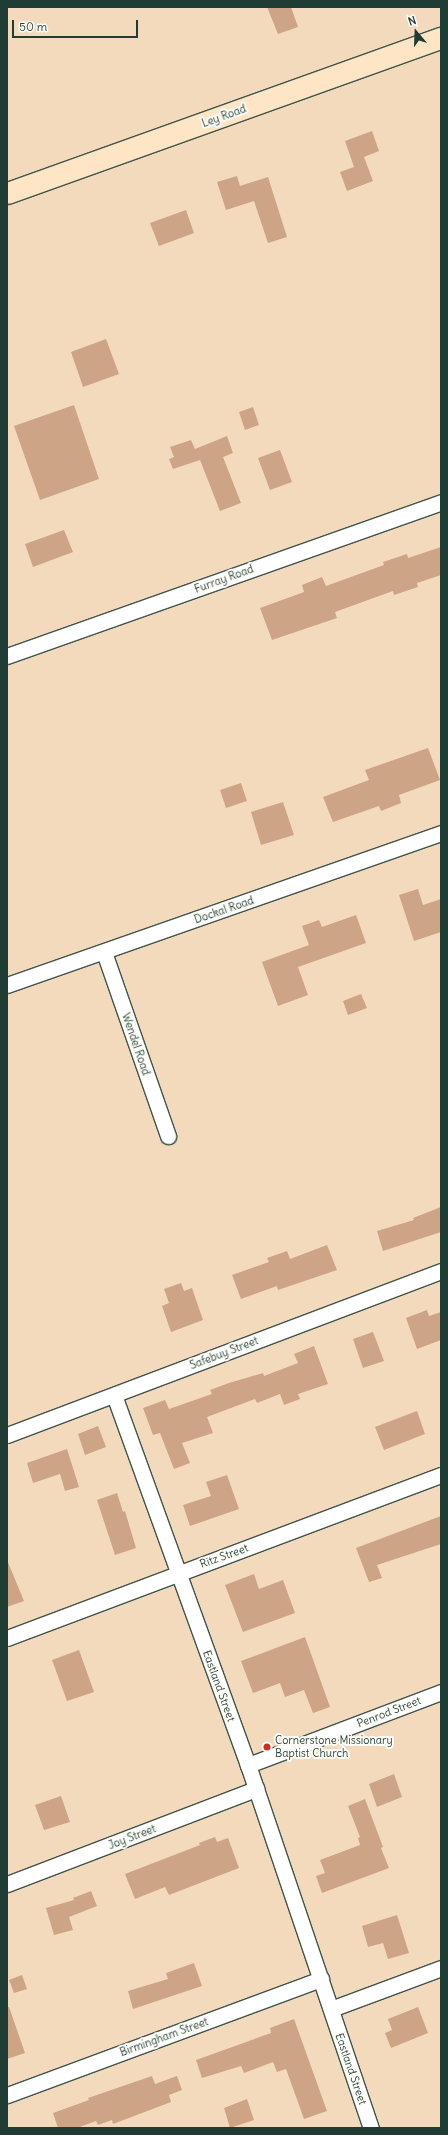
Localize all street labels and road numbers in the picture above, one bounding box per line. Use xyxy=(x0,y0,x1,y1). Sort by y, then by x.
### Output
street label: Ley Road xyxy=(200,102,248,130)
street label: Furray Road xyxy=(193,562,255,596)
street label: Dockal Road xyxy=(192,894,256,926)
street label: Wendel Road xyxy=(119,1011,153,1077)
street label: Safebuy Street xyxy=(188,1334,260,1372)
street label: Ritz Street xyxy=(198,1541,250,1571)
street label: Eastland Street xyxy=(200,1649,238,1723)
street label: Penrod Street xyxy=(355,1694,423,1730)
street label: Joy Street xyxy=(106,1822,158,1852)
street label: Birmingham Street xyxy=(118,2015,210,2059)
street label: Eastland Street xyxy=(333,2031,369,2107)

